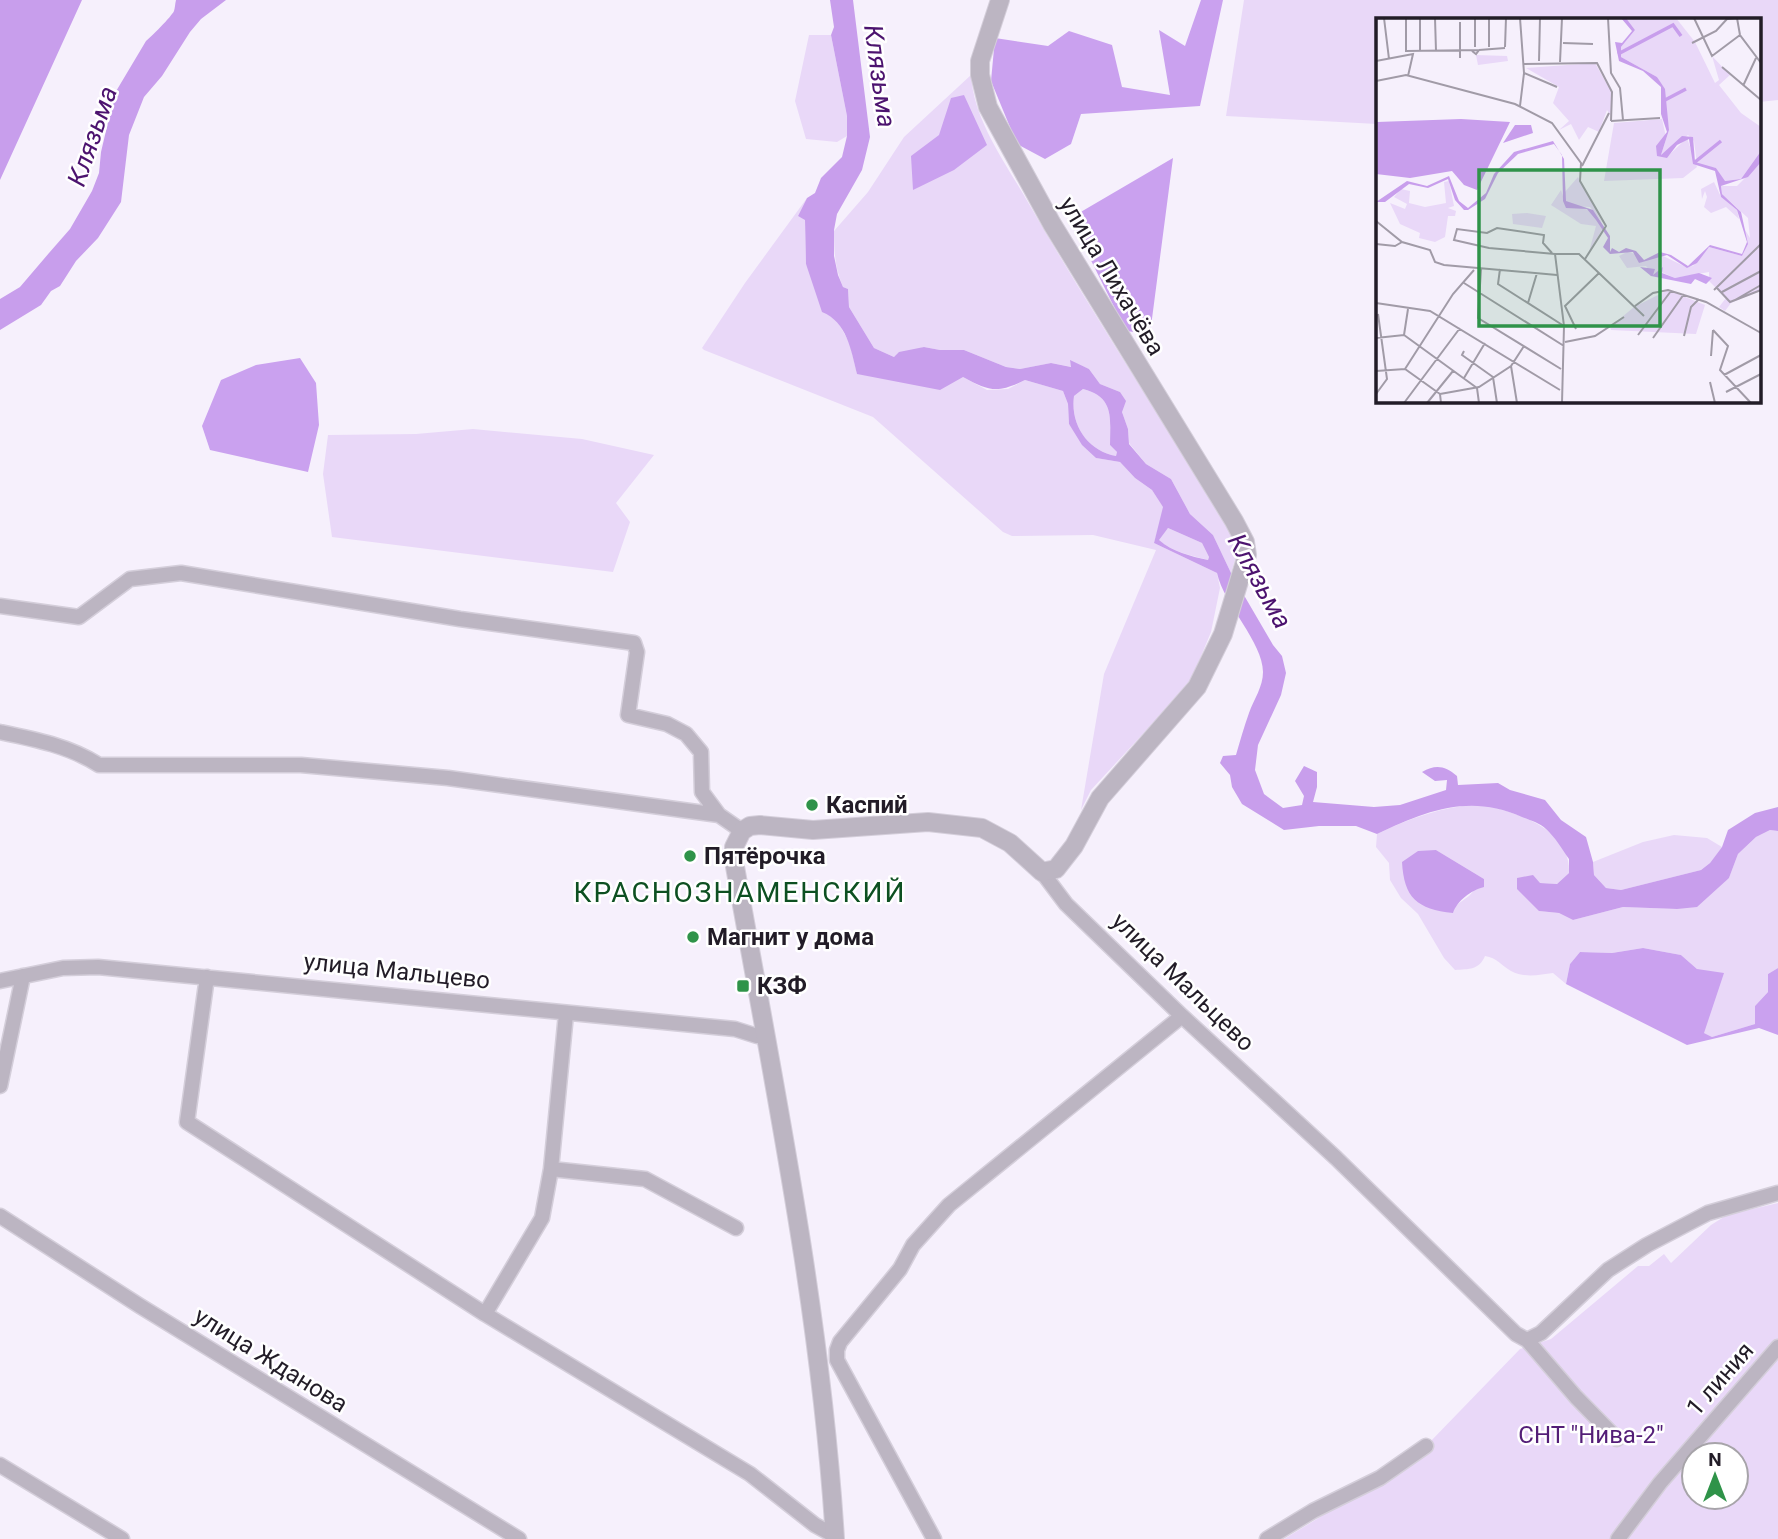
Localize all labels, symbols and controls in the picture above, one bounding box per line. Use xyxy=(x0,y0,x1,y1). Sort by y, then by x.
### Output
inset map xyxy=(1376,18,1760,402)
water label: Клязьма xyxy=(858,23,902,129)
water label: Клязьма xyxy=(61,82,123,190)
street label: улица Лихачёва xyxy=(1054,192,1170,360)
water label: Клязьма xyxy=(1222,528,1298,634)
place label: Каспий xyxy=(826,791,908,819)
marker: Каспий xyxy=(804,797,820,813)
place label: Пятёрочка xyxy=(704,842,826,870)
marker: Пятёрочка xyxy=(682,848,698,864)
district label: КРАСНОЗНАМЕНСКИЙ xyxy=(574,876,906,909)
street label: улица Мальцево xyxy=(1106,907,1260,1057)
place label: Магнит у дома xyxy=(707,923,874,951)
marker: Магнит у дома xyxy=(685,929,701,945)
street label: улица Мальцево xyxy=(302,947,492,995)
place label: КЗФ xyxy=(757,972,807,1000)
marker: КЗФ xyxy=(735,978,751,994)
street label: улица Жданова xyxy=(189,1302,353,1418)
street label: 1 линия xyxy=(1681,1337,1759,1421)
park label: СНТ "Нива-2" xyxy=(1518,1421,1664,1449)
north arrow xyxy=(1680,1441,1750,1511)
text: N xyxy=(1708,1448,1722,1471)

